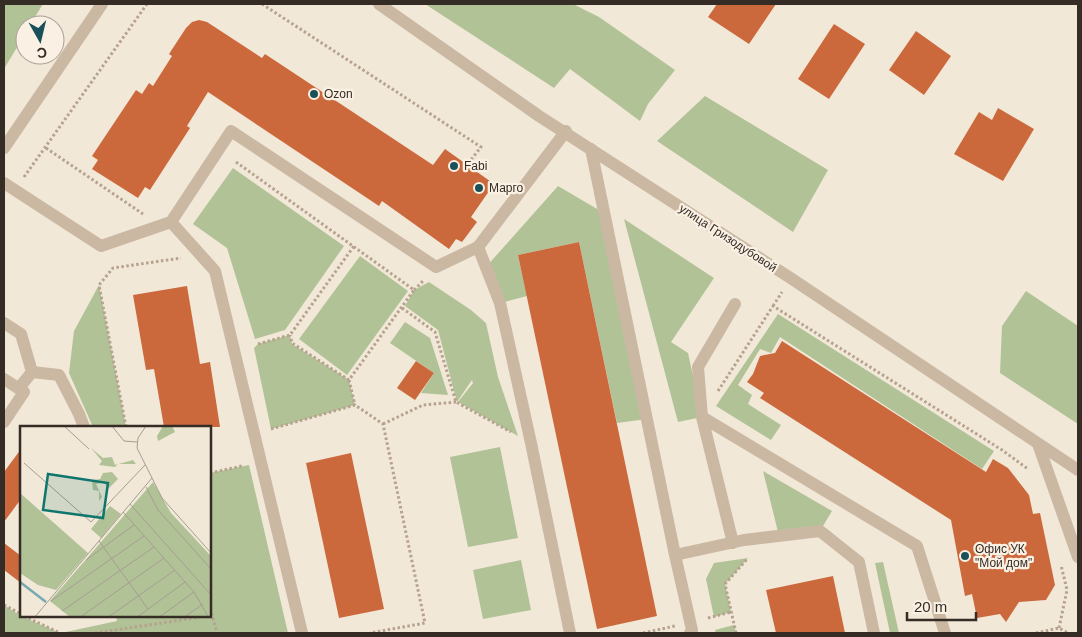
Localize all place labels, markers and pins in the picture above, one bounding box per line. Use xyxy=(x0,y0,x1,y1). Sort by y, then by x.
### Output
place label: Ozon xyxy=(324,87,353,101)
marker: Ozon xyxy=(308,88,320,100)
place label: Fabi xyxy=(464,159,487,173)
marker: Fabi xyxy=(448,160,460,172)
place label: Марго xyxy=(489,181,524,195)
marker: Марго xyxy=(473,182,485,194)
place label: Офис УК "Мой дом" xyxy=(975,542,1032,570)
marker: Офис УК "Мой дом" xyxy=(959,550,971,562)

